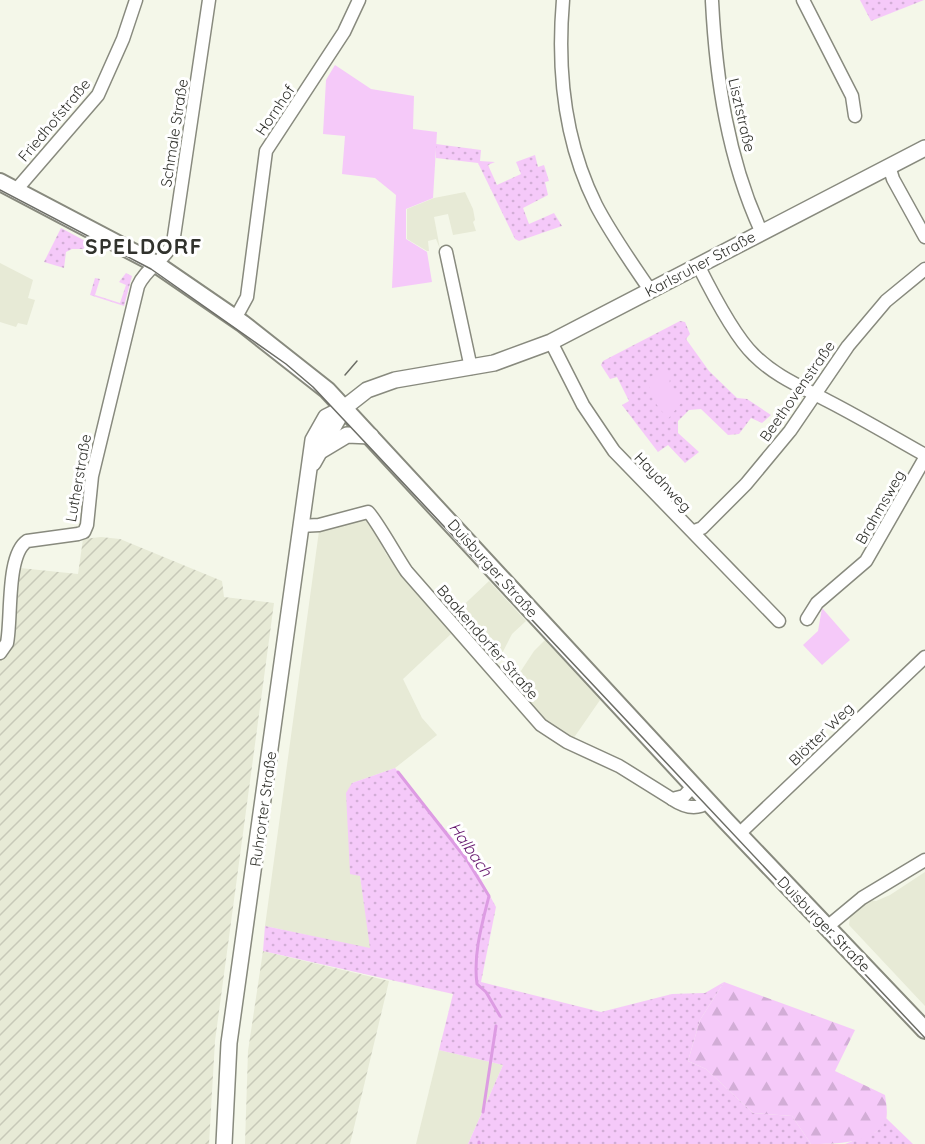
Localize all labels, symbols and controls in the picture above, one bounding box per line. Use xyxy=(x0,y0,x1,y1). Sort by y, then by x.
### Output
street label: Friedhofstraße xyxy=(14,75,94,165)
street label: Lisztstraße xyxy=(724,76,760,154)
street label: Schmale Straße xyxy=(156,78,192,188)
street label: Hornhof xyxy=(251,80,299,139)
street label: Karlsruher Straße xyxy=(641,227,759,301)
district label: SPELDORF xyxy=(85,233,203,259)
street label: Beethovenstraße xyxy=(755,337,839,445)
street label: Lutherstraße xyxy=(61,433,95,523)
street label: Haydnweg xyxy=(630,448,696,516)
street label: Brahmsweg xyxy=(851,466,909,548)
street label: Duisburger Straße xyxy=(444,515,542,621)
street label: Baakendorfer Straße xyxy=(433,581,543,703)
street label: Blötter Weg xyxy=(785,698,857,770)
street label: Ruhrorter Straße xyxy=(245,750,281,868)
water label: Halbach xyxy=(445,818,497,881)
street label: Duisburger Straße xyxy=(773,872,875,976)

